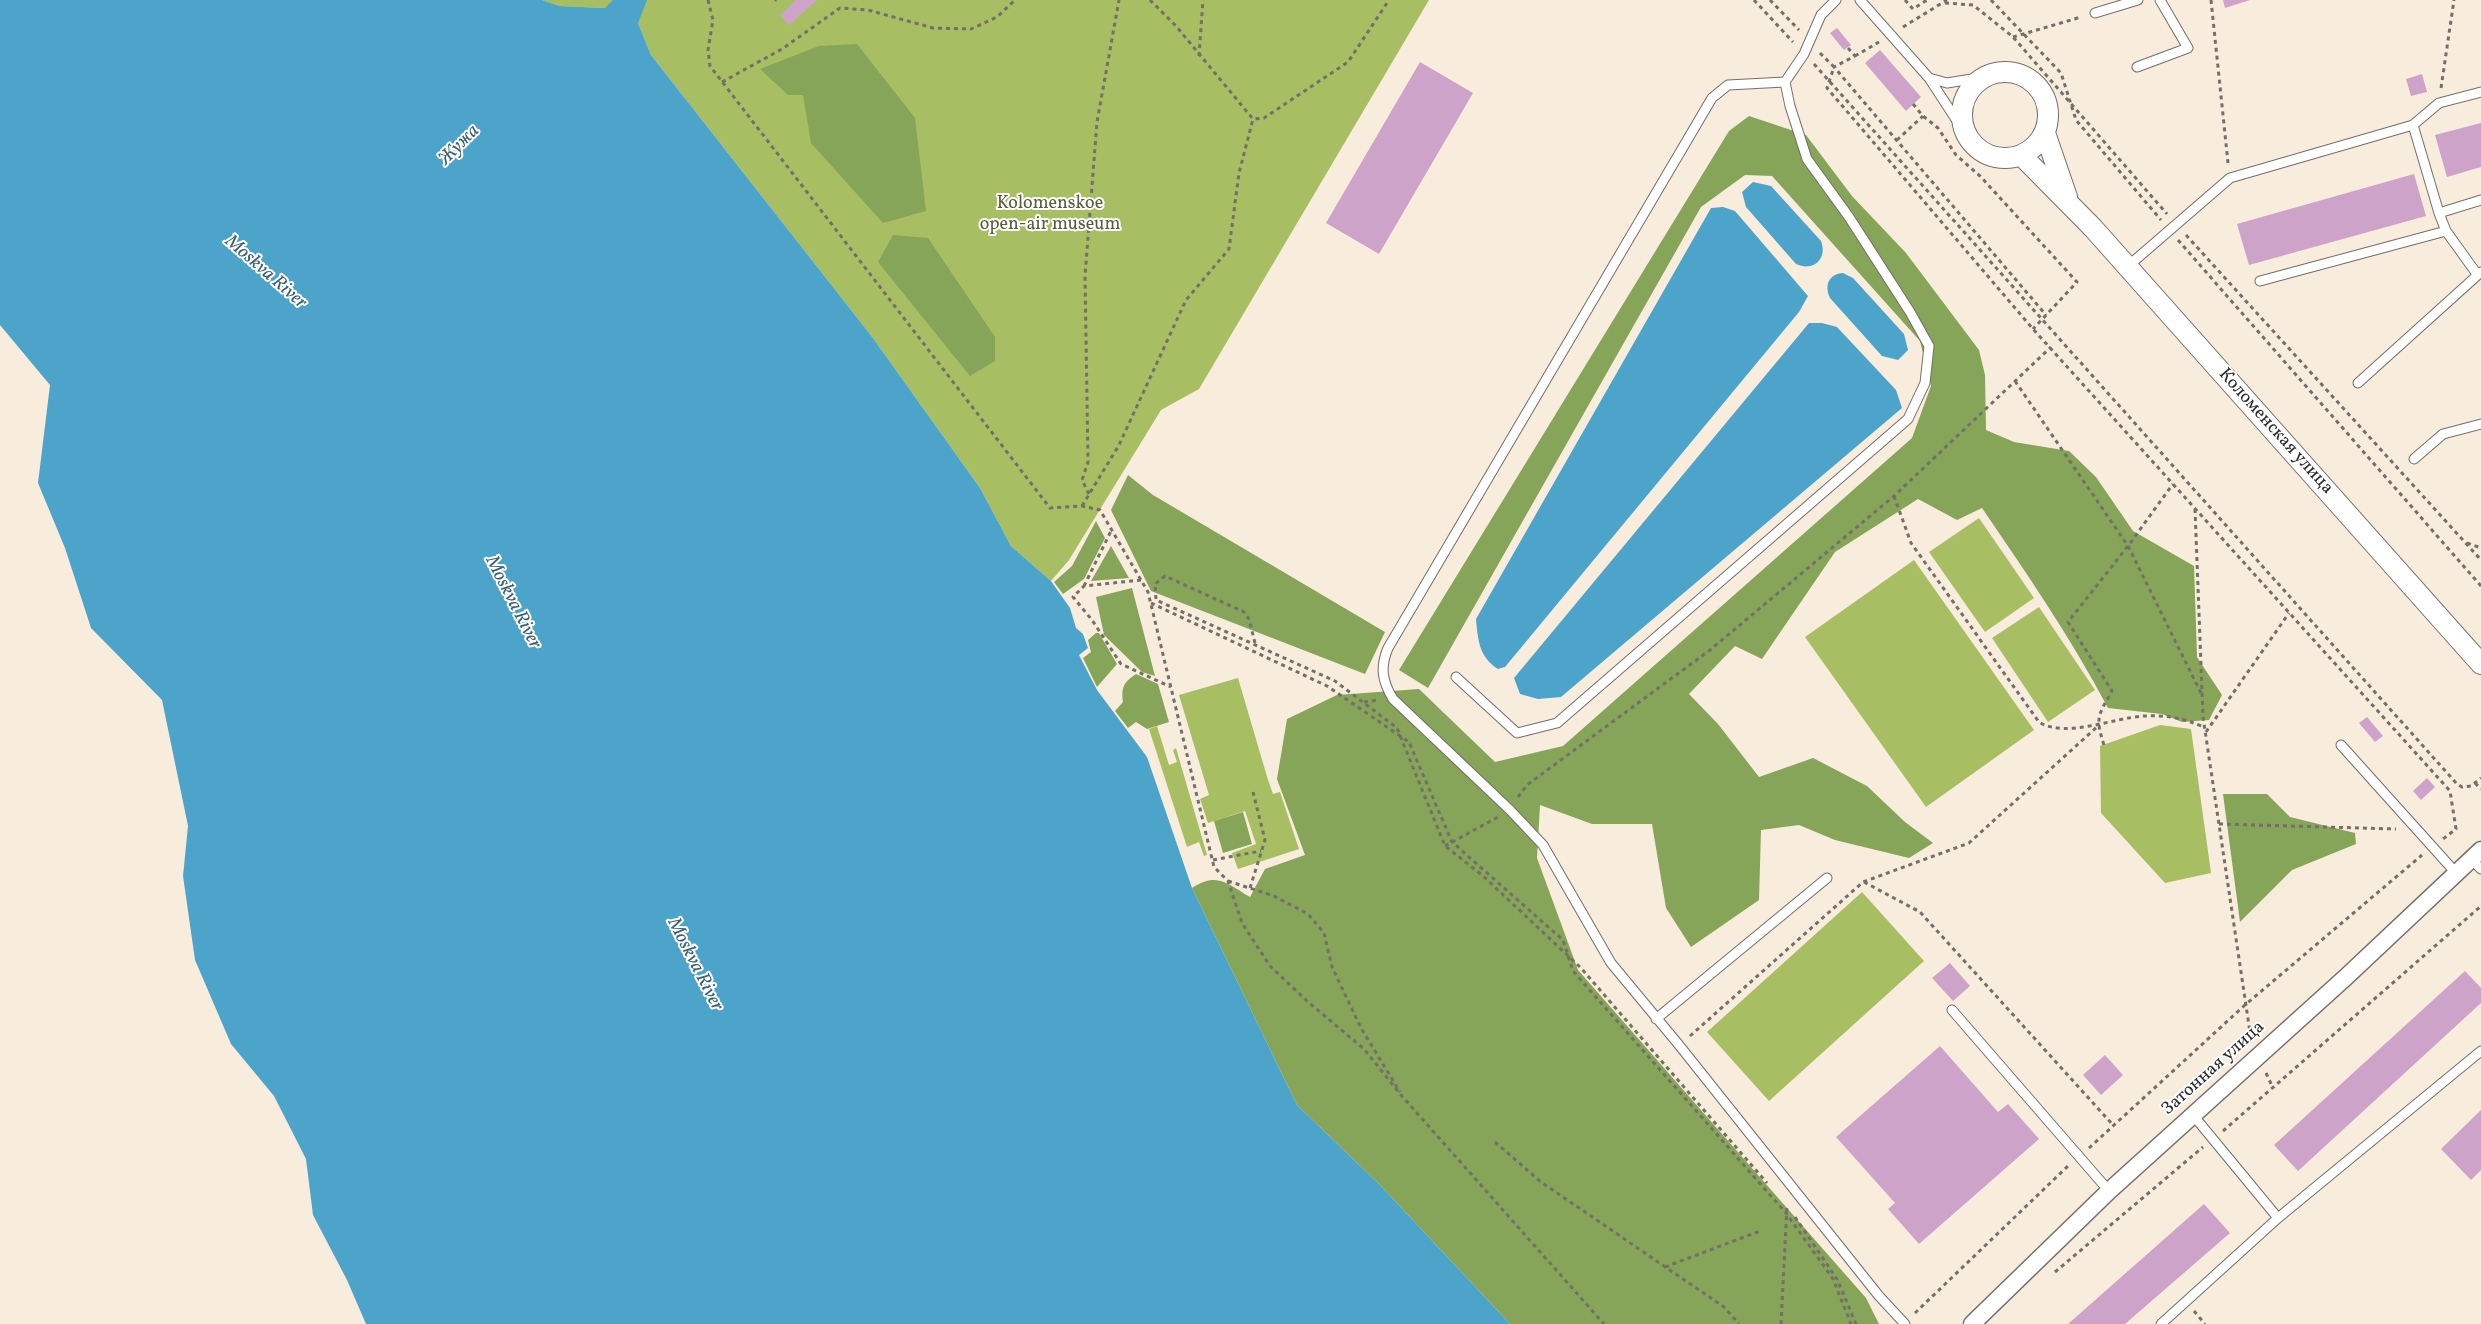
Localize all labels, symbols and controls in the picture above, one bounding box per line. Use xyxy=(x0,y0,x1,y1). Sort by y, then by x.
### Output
water label: Жужа xyxy=(435,121,485,171)
park label: Kolomenskoe open-air museum xyxy=(980,194,1120,236)
water label: Moskva River xyxy=(219,231,311,315)
street label: Коломенская улица xyxy=(2213,365,2337,499)
water label: Moskva River xyxy=(479,553,545,653)
water label: Moskva River xyxy=(661,915,727,1015)
street label: Затонная улица xyxy=(2158,1017,2270,1121)

